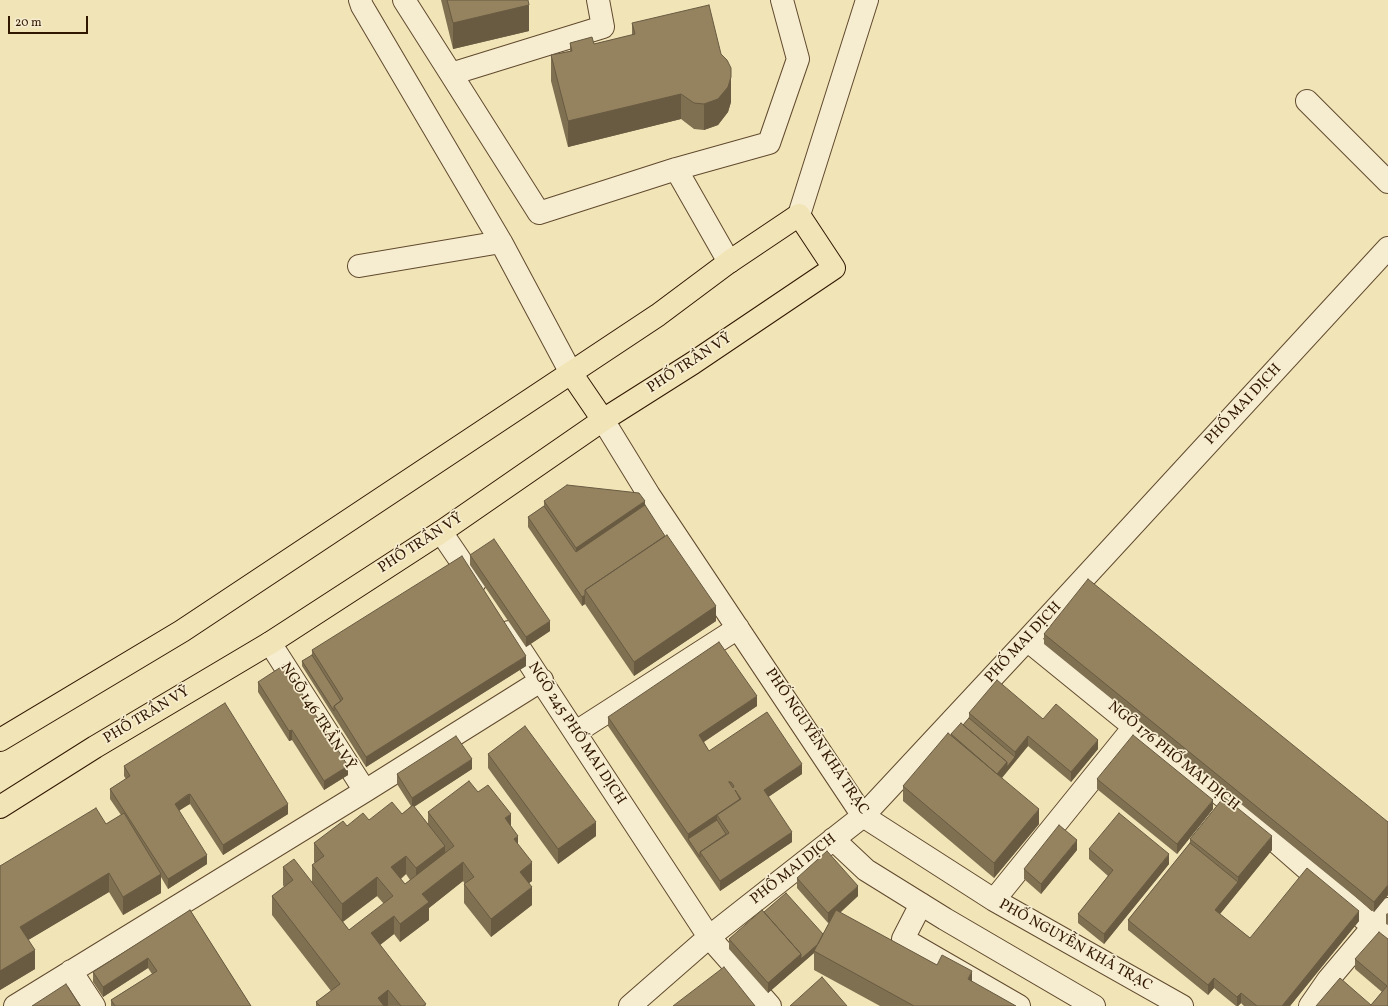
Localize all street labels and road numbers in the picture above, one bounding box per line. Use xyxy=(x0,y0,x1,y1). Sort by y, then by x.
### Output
street label: PHỐ TRẦN VỸ xyxy=(644,330,736,398)
street label: PHỐ MAI DỊCH xyxy=(1202,361,1286,449)
street label: PHỐ TRẦN VỸ xyxy=(375,510,467,578)
street label: PHỐ MAI DỊCH xyxy=(982,599,1066,687)
street label: NGÕ 245 PHỐ MAI DỊCH xyxy=(523,659,629,809)
street label: NGÕ 146 TRẦN VỸ xyxy=(276,660,358,774)
street label: PHỐ NGUYỄN KHẢ TRẠC xyxy=(760,665,872,819)
street label: PHỐ TRẦN VỸ xyxy=(101,683,193,749)
street label: NGÕ 176 PHỐ MAI DỊCH xyxy=(1104,698,1242,816)
street label: PHỐ MAI DỊCH xyxy=(747,831,841,909)
street label: PHỐ NGUYỄN KHẢ TRẠC xyxy=(995,896,1155,996)

